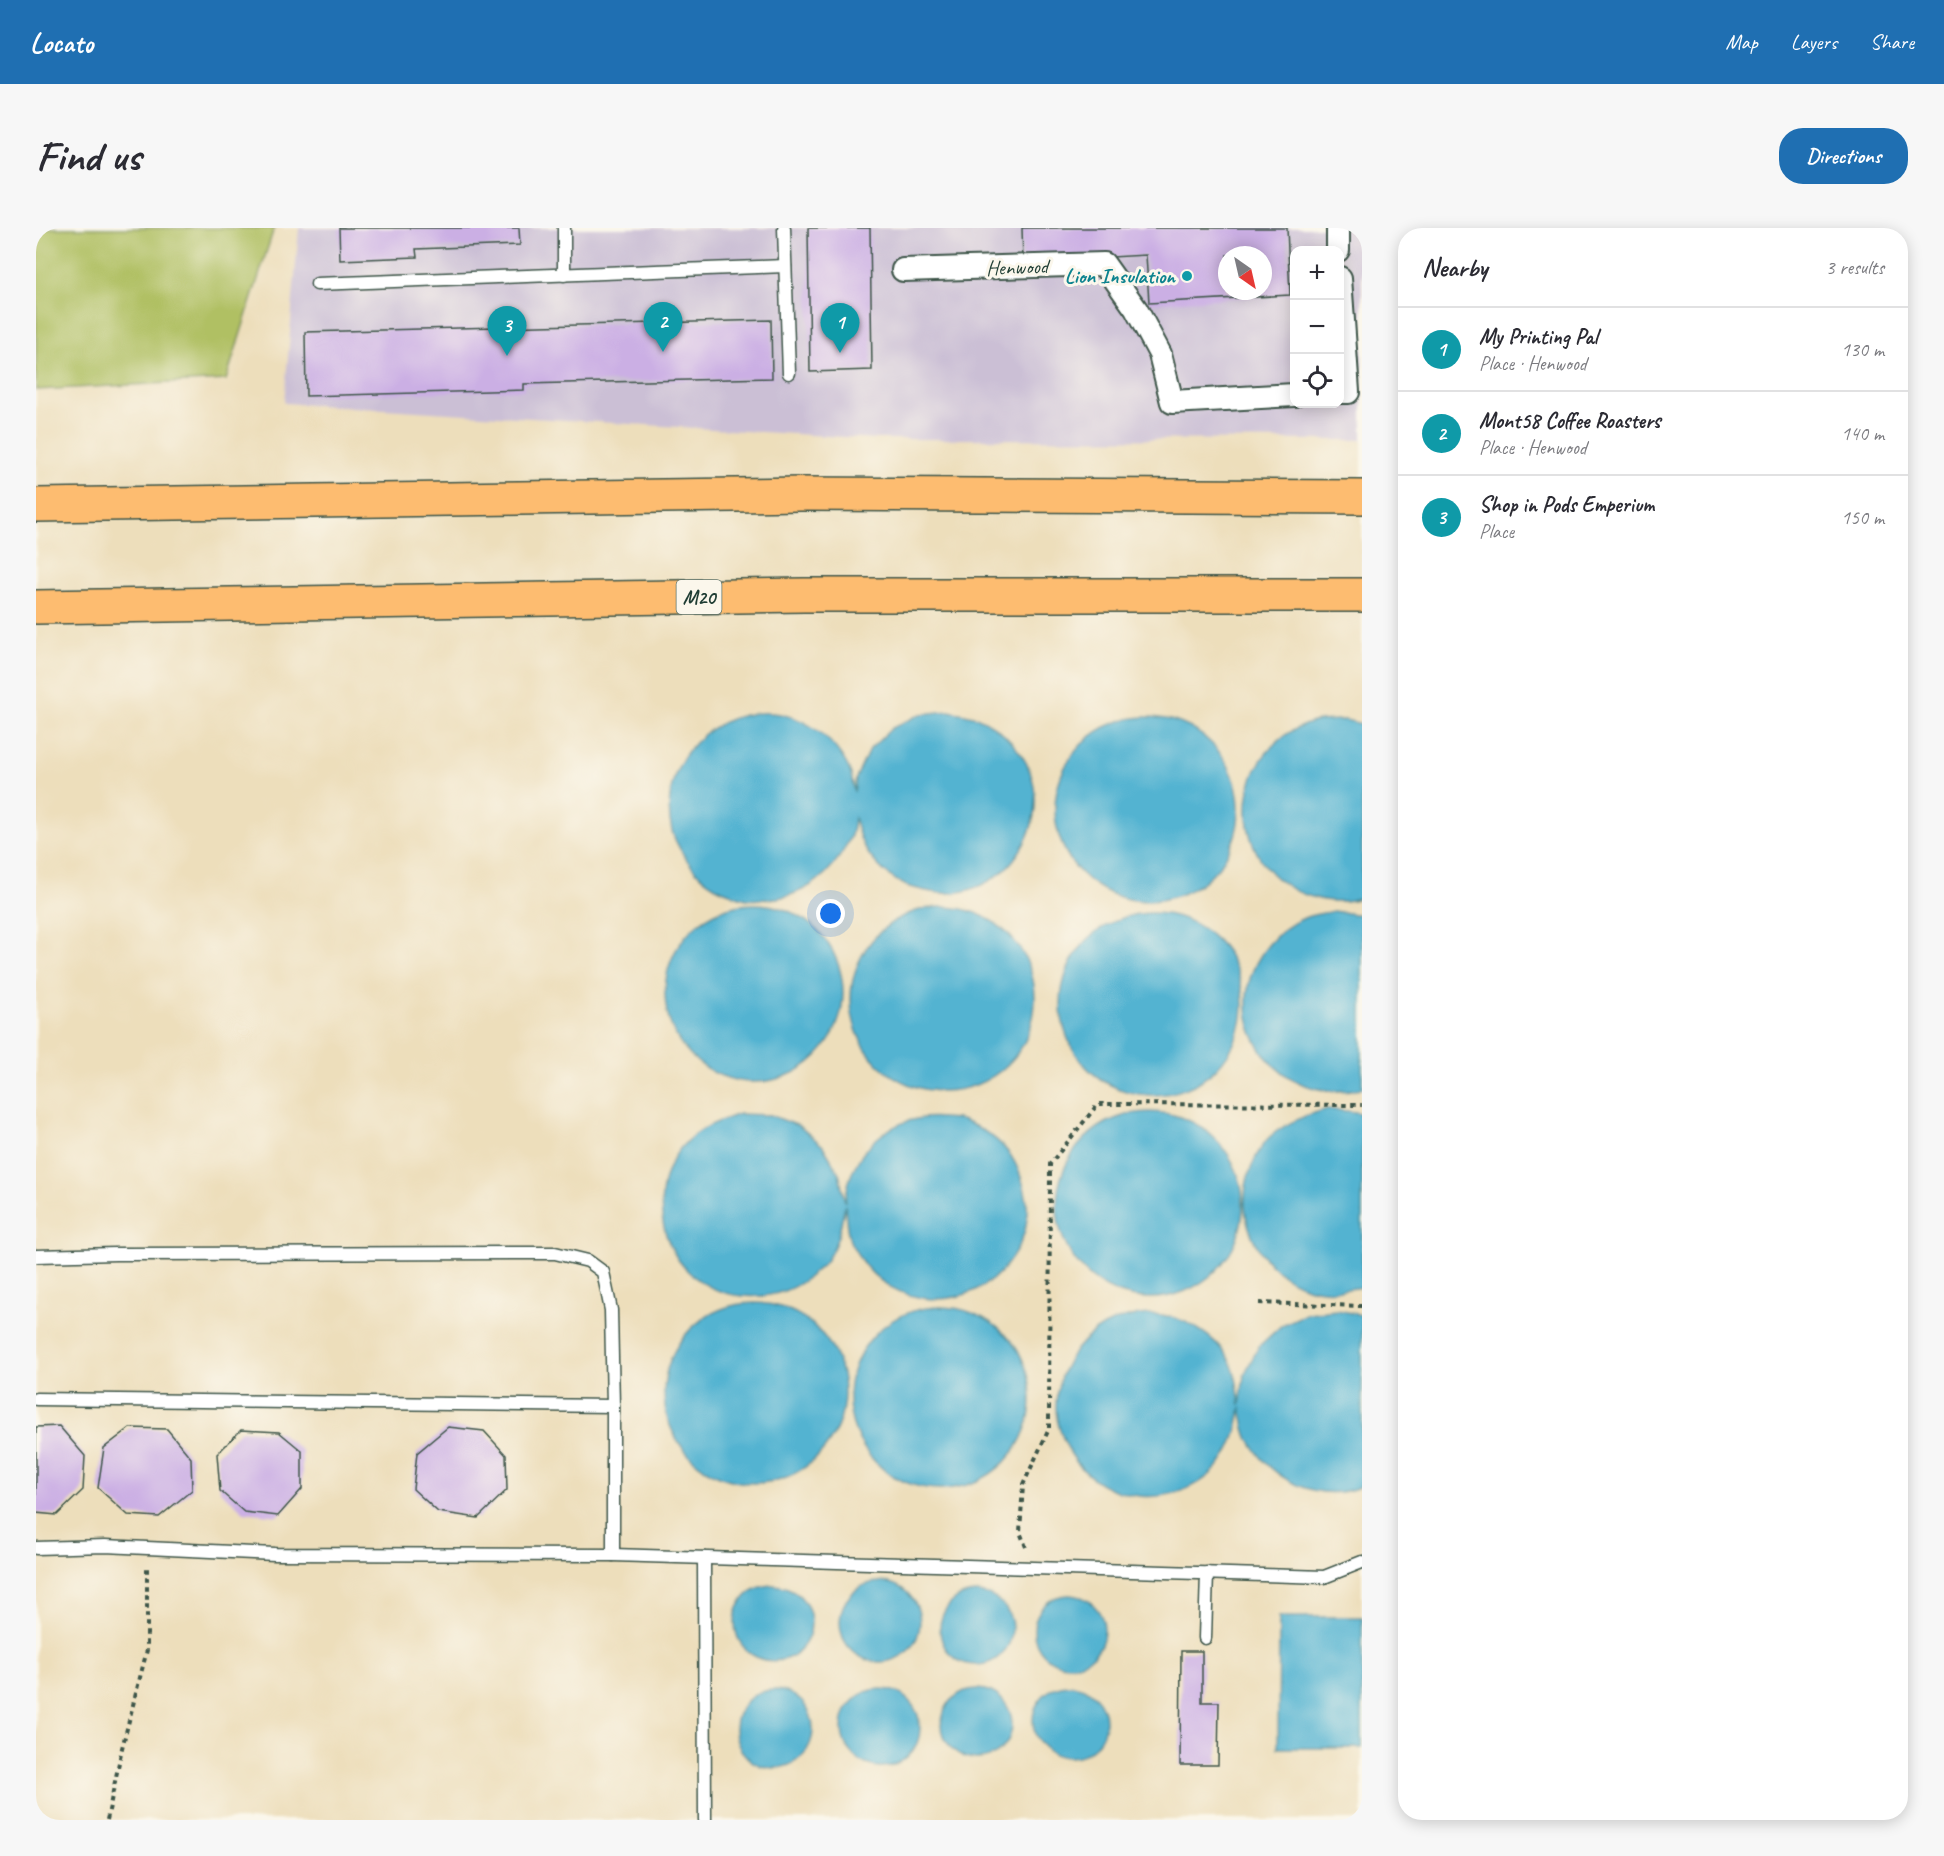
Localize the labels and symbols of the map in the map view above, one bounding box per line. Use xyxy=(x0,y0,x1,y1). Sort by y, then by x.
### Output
north arrow xyxy=(1218,246,1272,300)
street label: Henwood xyxy=(986,253,1051,281)
place label: Lion Insulation xyxy=(1065,263,1176,289)
marker: Lion Insulation xyxy=(1180,269,1194,283)
pin: 2 xyxy=(644,302,682,352)
pin: 1 xyxy=(820,304,860,353)
pin: 3 xyxy=(488,306,526,356)
road number: M20 xyxy=(676,580,722,614)
your location xyxy=(816,899,845,928)

